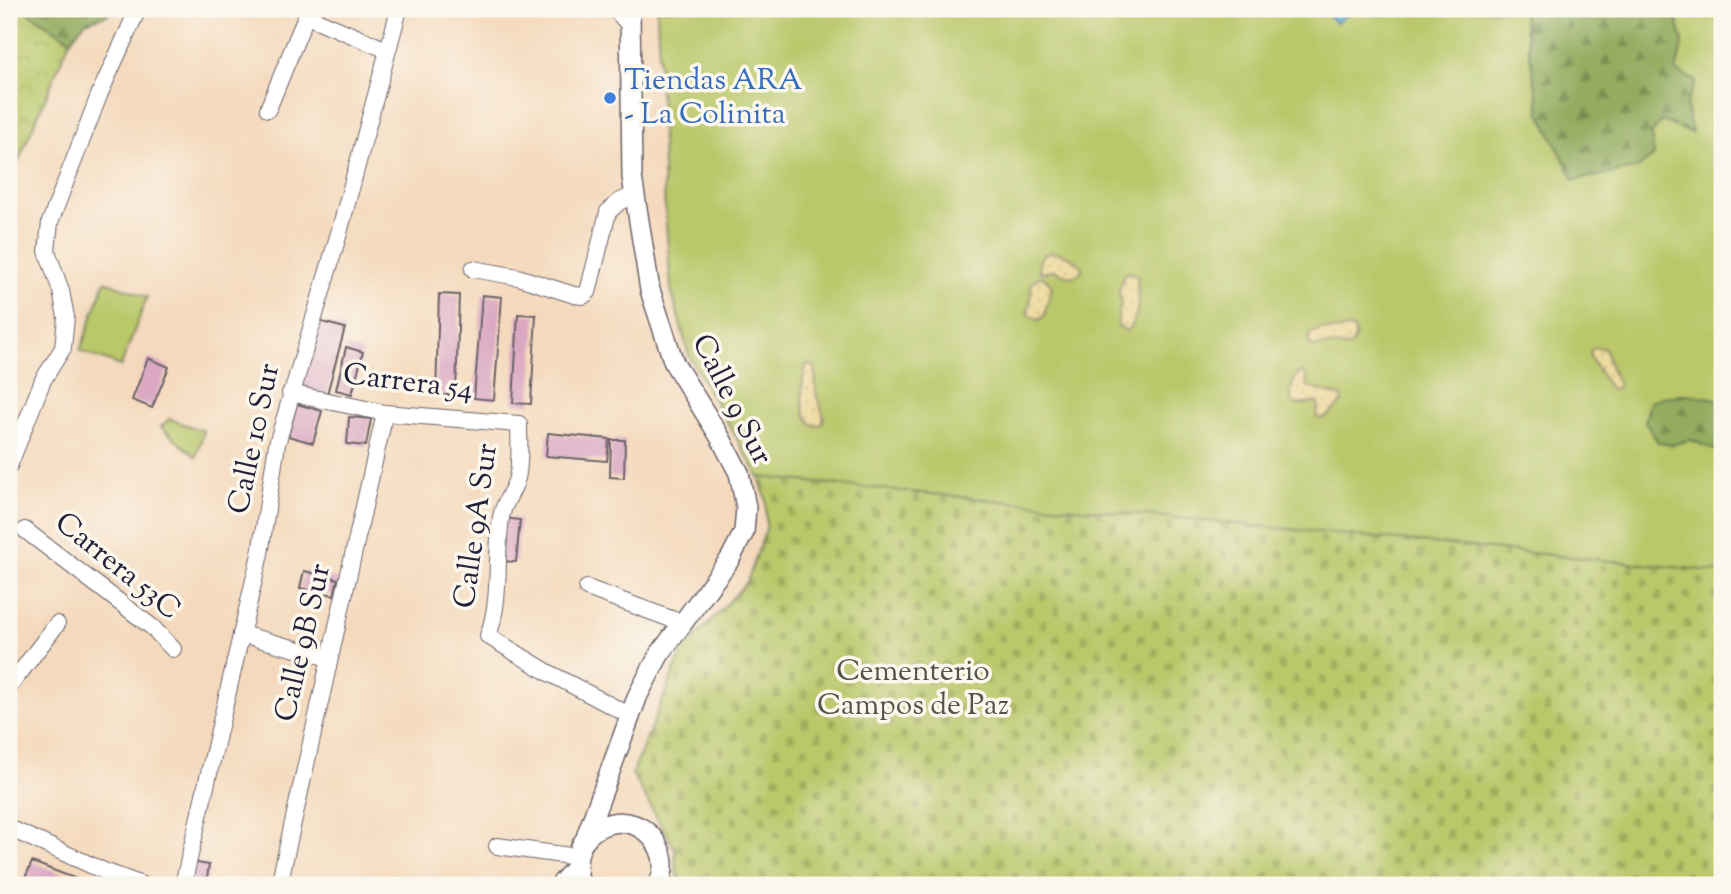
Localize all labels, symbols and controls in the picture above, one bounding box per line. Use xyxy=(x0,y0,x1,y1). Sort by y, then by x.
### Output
place label: Tiendas ARA - La Colinita xyxy=(624,60,803,137)
marker: Tiendas ARA - La Colinita xyxy=(602,90,618,106)
street label: Calle 9 Sur xyxy=(680,327,782,473)
street label: Carrera 54 xyxy=(341,354,475,412)
street label: Calle 10 Sur xyxy=(218,360,292,518)
street label: Calle 9A Sur xyxy=(444,441,510,611)
street label: Carrera 53C xyxy=(45,503,189,631)
street label: Calle 9B Sur xyxy=(265,560,343,726)
park label: Cementerio Campos de Paz xyxy=(817,651,1009,728)

